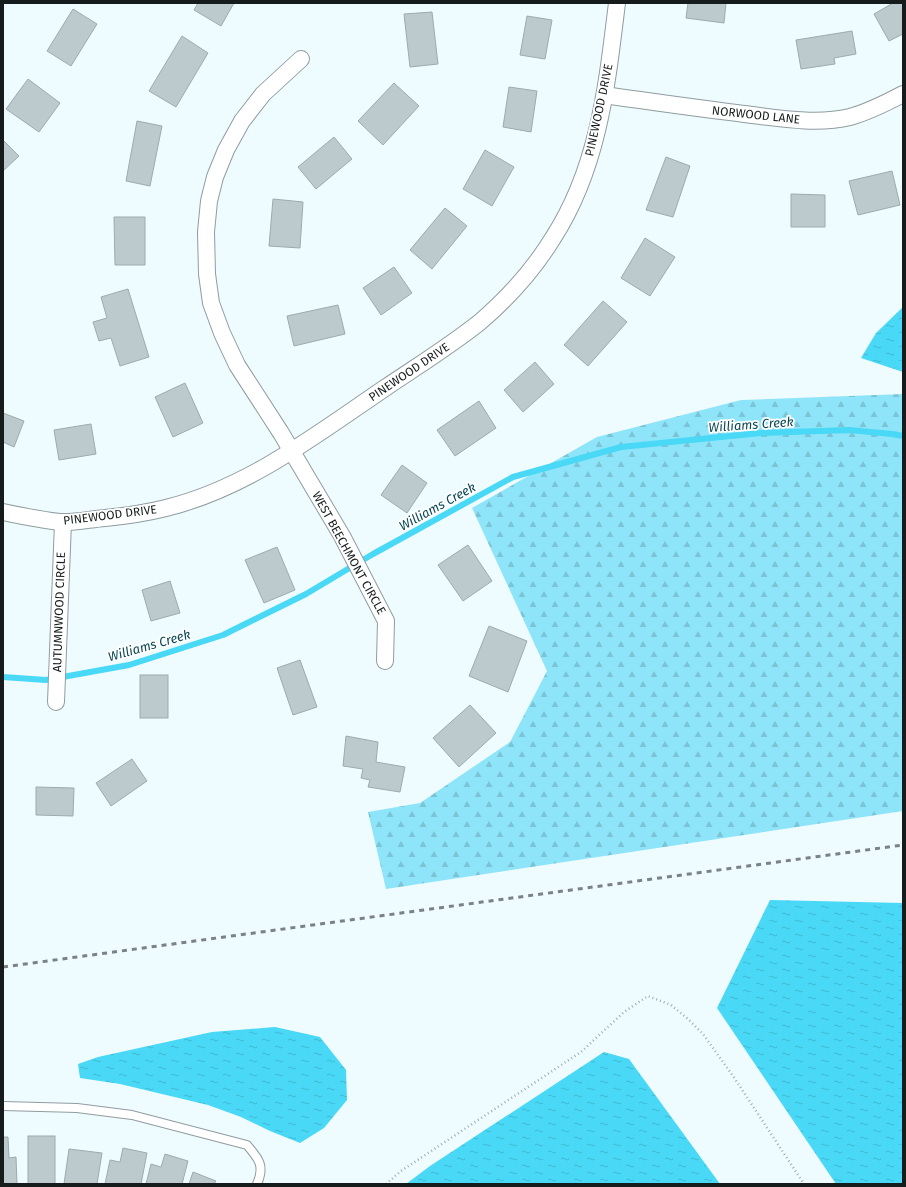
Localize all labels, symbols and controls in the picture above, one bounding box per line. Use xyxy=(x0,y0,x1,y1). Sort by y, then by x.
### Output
street label: PINEWOOD DRIVE xyxy=(582,62,616,158)
street label: NORWOOD LANE xyxy=(711,103,801,127)
street label: PINEWOOD DRIVE xyxy=(366,340,452,404)
water label: Williams Creek xyxy=(708,414,794,435)
water label: Williams Creek xyxy=(396,479,478,534)
street label: WEST BEECHMONT CIRCLE xyxy=(309,489,389,617)
street label: PINEWOOD DRIVE xyxy=(62,502,158,528)
street label: AUTUMNWOOD CIRCLE xyxy=(50,552,68,672)
water label: Williams Creek xyxy=(106,627,192,664)

